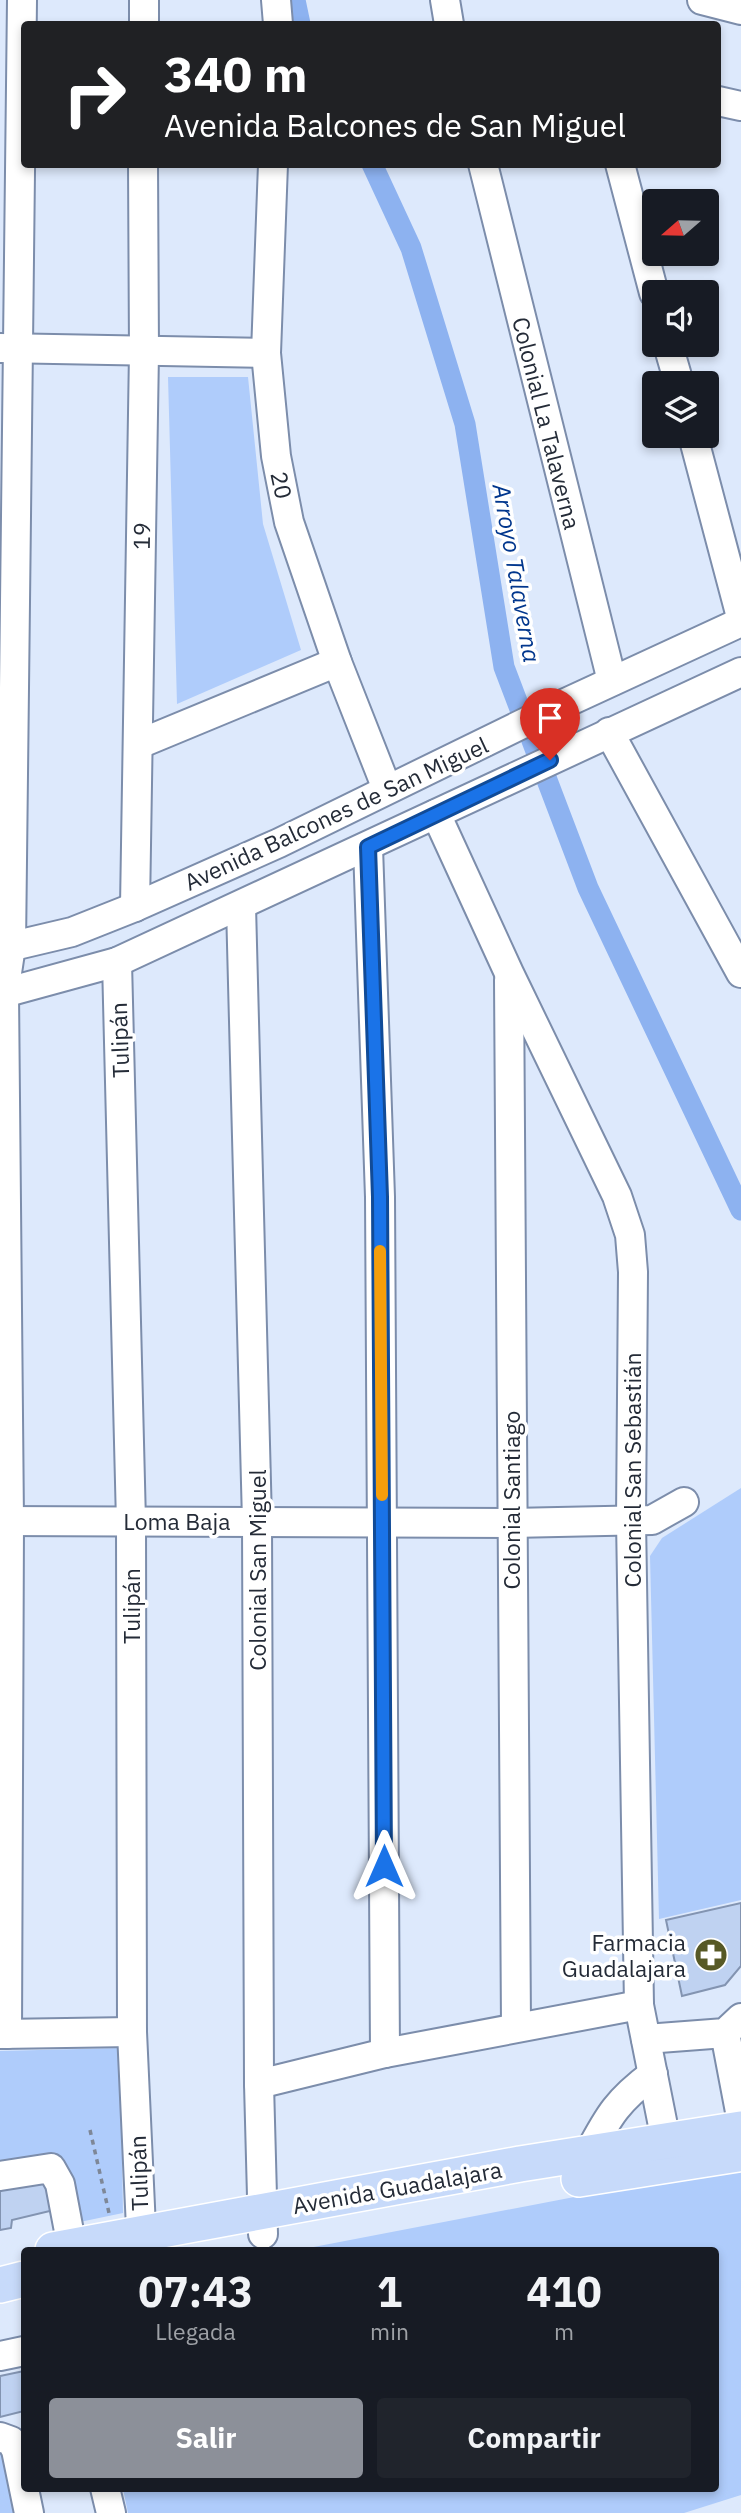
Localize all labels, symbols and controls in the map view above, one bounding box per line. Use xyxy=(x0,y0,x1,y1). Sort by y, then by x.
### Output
text: 340 m xyxy=(164,42,308,105)
icon: right xyxy=(49,49,140,140)
text: Avenida Balcones de San Miguel xyxy=(164,104,626,146)
north arrow xyxy=(642,189,719,266)
map controls xyxy=(642,189,719,448)
button: sound xyxy=(642,280,719,357)
street label: Colonial La Talaverna xyxy=(506,314,588,532)
button: layers xyxy=(642,371,719,448)
street label: 20 xyxy=(264,468,300,502)
water label: Arroyo Talaverna xyxy=(485,480,548,665)
street label: 19 xyxy=(126,522,156,550)
pin xyxy=(520,688,580,760)
icon: arrive xyxy=(531,699,569,737)
street label: Avenida Balcones de San Miguel xyxy=(179,729,493,897)
street label: Tulipán xyxy=(103,1002,135,1078)
street label: Colonial San Sebastián xyxy=(617,1352,647,1588)
street label: Colonial Santiago xyxy=(496,1411,526,1589)
street label: Colonial San Miguel xyxy=(242,1469,272,1671)
street label: Loma Baja xyxy=(123,1506,231,1536)
street label: Tulipán xyxy=(116,1568,146,1644)
position arrow xyxy=(347,1829,421,1903)
place label: Farmacia Guadalajara xyxy=(562,1927,686,1983)
pharmacy icon: Farmacia Guadalajara xyxy=(692,1936,730,1974)
street label: Tulipán xyxy=(122,2135,154,2211)
street label: Avenida Guadalajara xyxy=(290,2154,504,2220)
text: 07:43 xyxy=(138,2264,253,2319)
text: 1 xyxy=(377,2264,402,2319)
text: 410 xyxy=(526,2264,602,2319)
text: Llegada xyxy=(155,2316,236,2346)
text: min xyxy=(370,2316,409,2346)
text: m xyxy=(554,2316,574,2346)
button: Salir xyxy=(49,2398,363,2478)
button: Compartir xyxy=(377,2398,691,2478)

